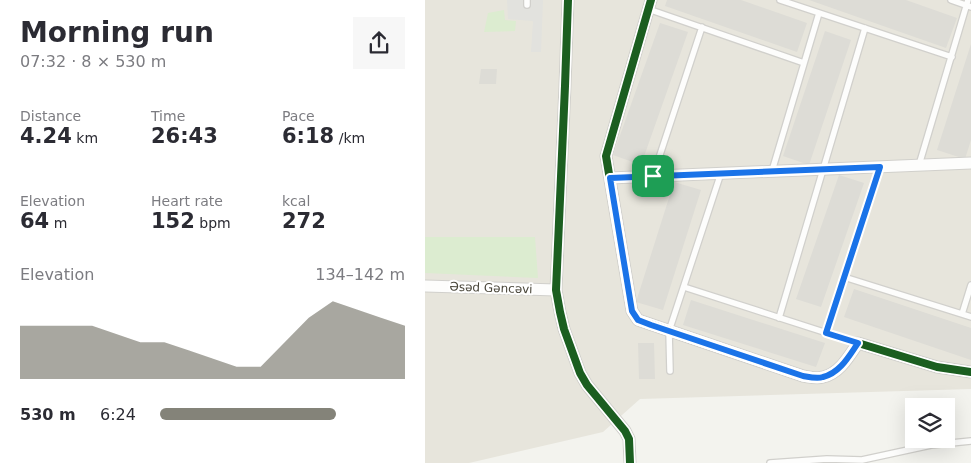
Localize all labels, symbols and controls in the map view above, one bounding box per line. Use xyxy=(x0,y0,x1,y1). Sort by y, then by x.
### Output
text: Morning run xyxy=(20,16,214,49)
button: share xyxy=(353,17,405,69)
text: 07:32 · 8 × 530 m xyxy=(20,52,166,71)
text: Distance xyxy=(20,108,81,124)
text: Time xyxy=(151,108,185,124)
text: Pace xyxy=(282,108,315,124)
text: 4.24 xyxy=(20,124,72,148)
text: 26:43 xyxy=(151,124,218,148)
text: 6:18 xyxy=(282,124,334,148)
text: km xyxy=(72,130,98,146)
text: /km xyxy=(334,130,365,146)
pin xyxy=(632,155,674,197)
icon: arrive xyxy=(639,162,667,190)
text: Elevation xyxy=(20,193,85,209)
text: Heart rate xyxy=(151,193,223,209)
text: kcal xyxy=(282,193,310,209)
text: 64 xyxy=(20,209,49,233)
text: 152 xyxy=(151,209,195,233)
text: 272 xyxy=(282,209,326,233)
text: m xyxy=(49,215,67,231)
text: bpm xyxy=(195,215,231,231)
text: Elevation xyxy=(20,265,94,284)
text: 134–142 m xyxy=(315,265,405,284)
street label: Əsəd Gəncəvi xyxy=(449,280,533,296)
map controls xyxy=(905,398,955,448)
button: layers xyxy=(905,398,955,448)
text: 530 m xyxy=(20,405,76,424)
text: 6:24 xyxy=(100,405,136,424)

